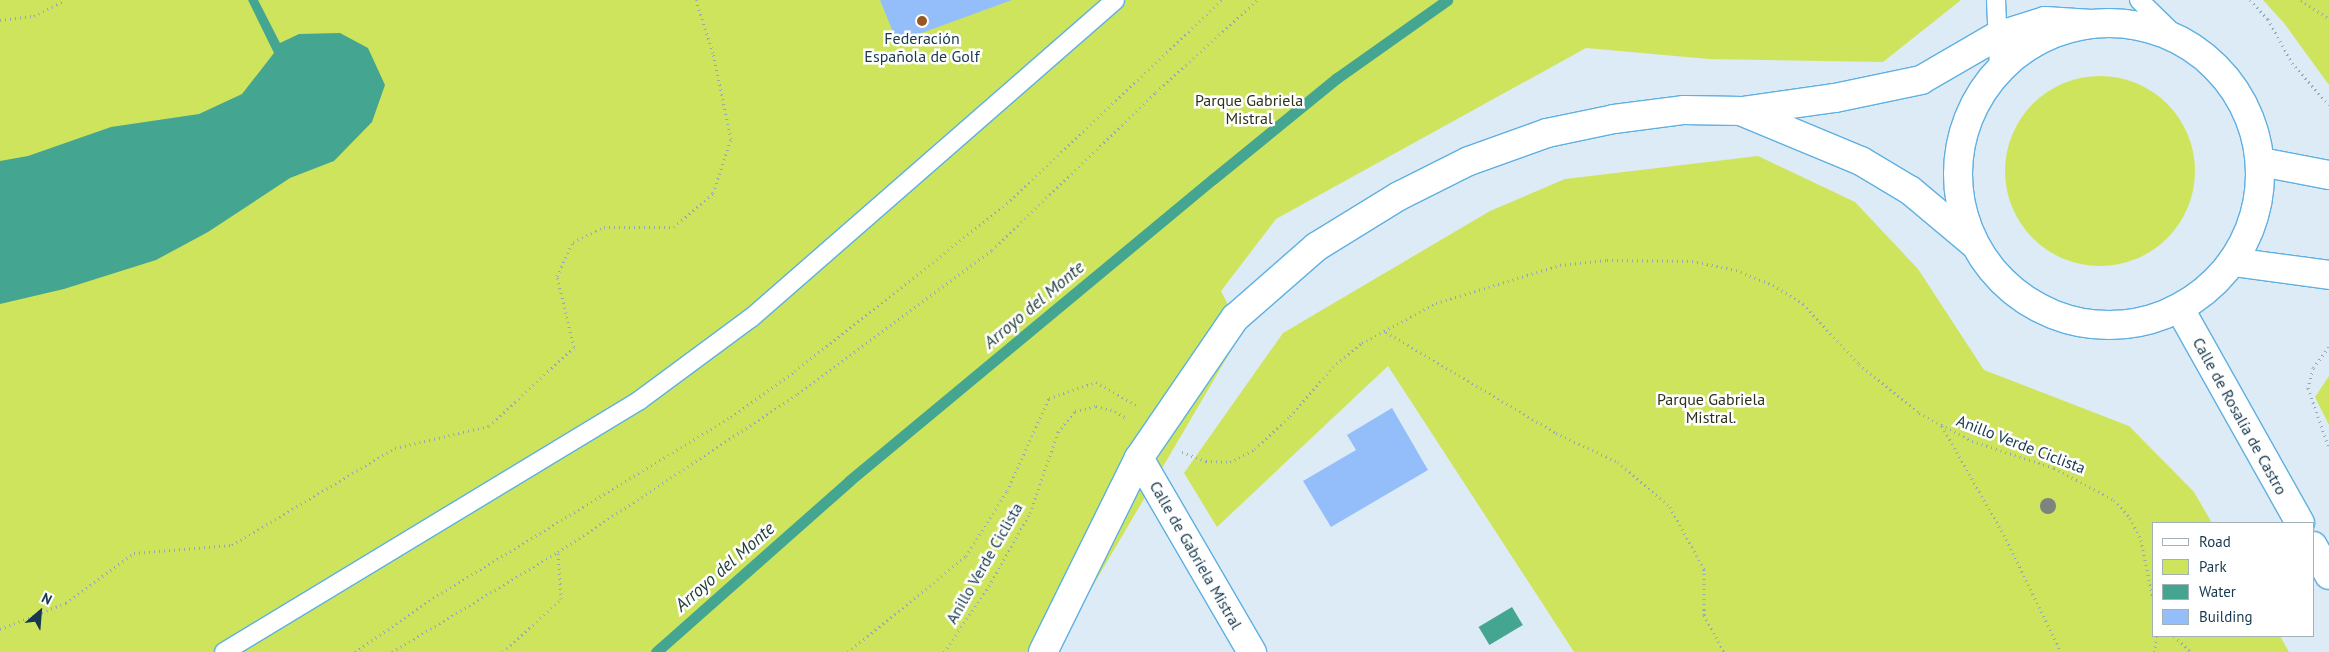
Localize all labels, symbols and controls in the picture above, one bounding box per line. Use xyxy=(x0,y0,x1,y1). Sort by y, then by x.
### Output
marker: Federación Española de Golf xyxy=(916,15,928,27)
place label: Federación Española de Golf xyxy=(864,28,980,66)
park label: Parque Gabriela Mistral xyxy=(1195,90,1303,128)
water label: Arroyo del Monte xyxy=(979,257,1089,353)
street label: Calle de Rosalía de Castro xyxy=(2189,334,2291,498)
park label: Parque Gabriela Mistral. xyxy=(1657,389,1765,427)
street label: Anillo Verde Ciclista xyxy=(1954,410,2088,478)
street label: Calle de Gabriela Mistral xyxy=(1146,478,1246,632)
street label: Anillo Verde Ciclista xyxy=(941,499,1027,627)
water label: Arroyo del Monte xyxy=(671,518,779,616)
legend xyxy=(2152,522,2314,637)
text: Road xyxy=(2199,532,2231,551)
text: Park xyxy=(2199,557,2227,576)
text: Water xyxy=(2199,582,2236,601)
north arrow xyxy=(15,587,65,637)
text: N xyxy=(39,589,55,609)
text: Building xyxy=(2199,607,2253,626)

